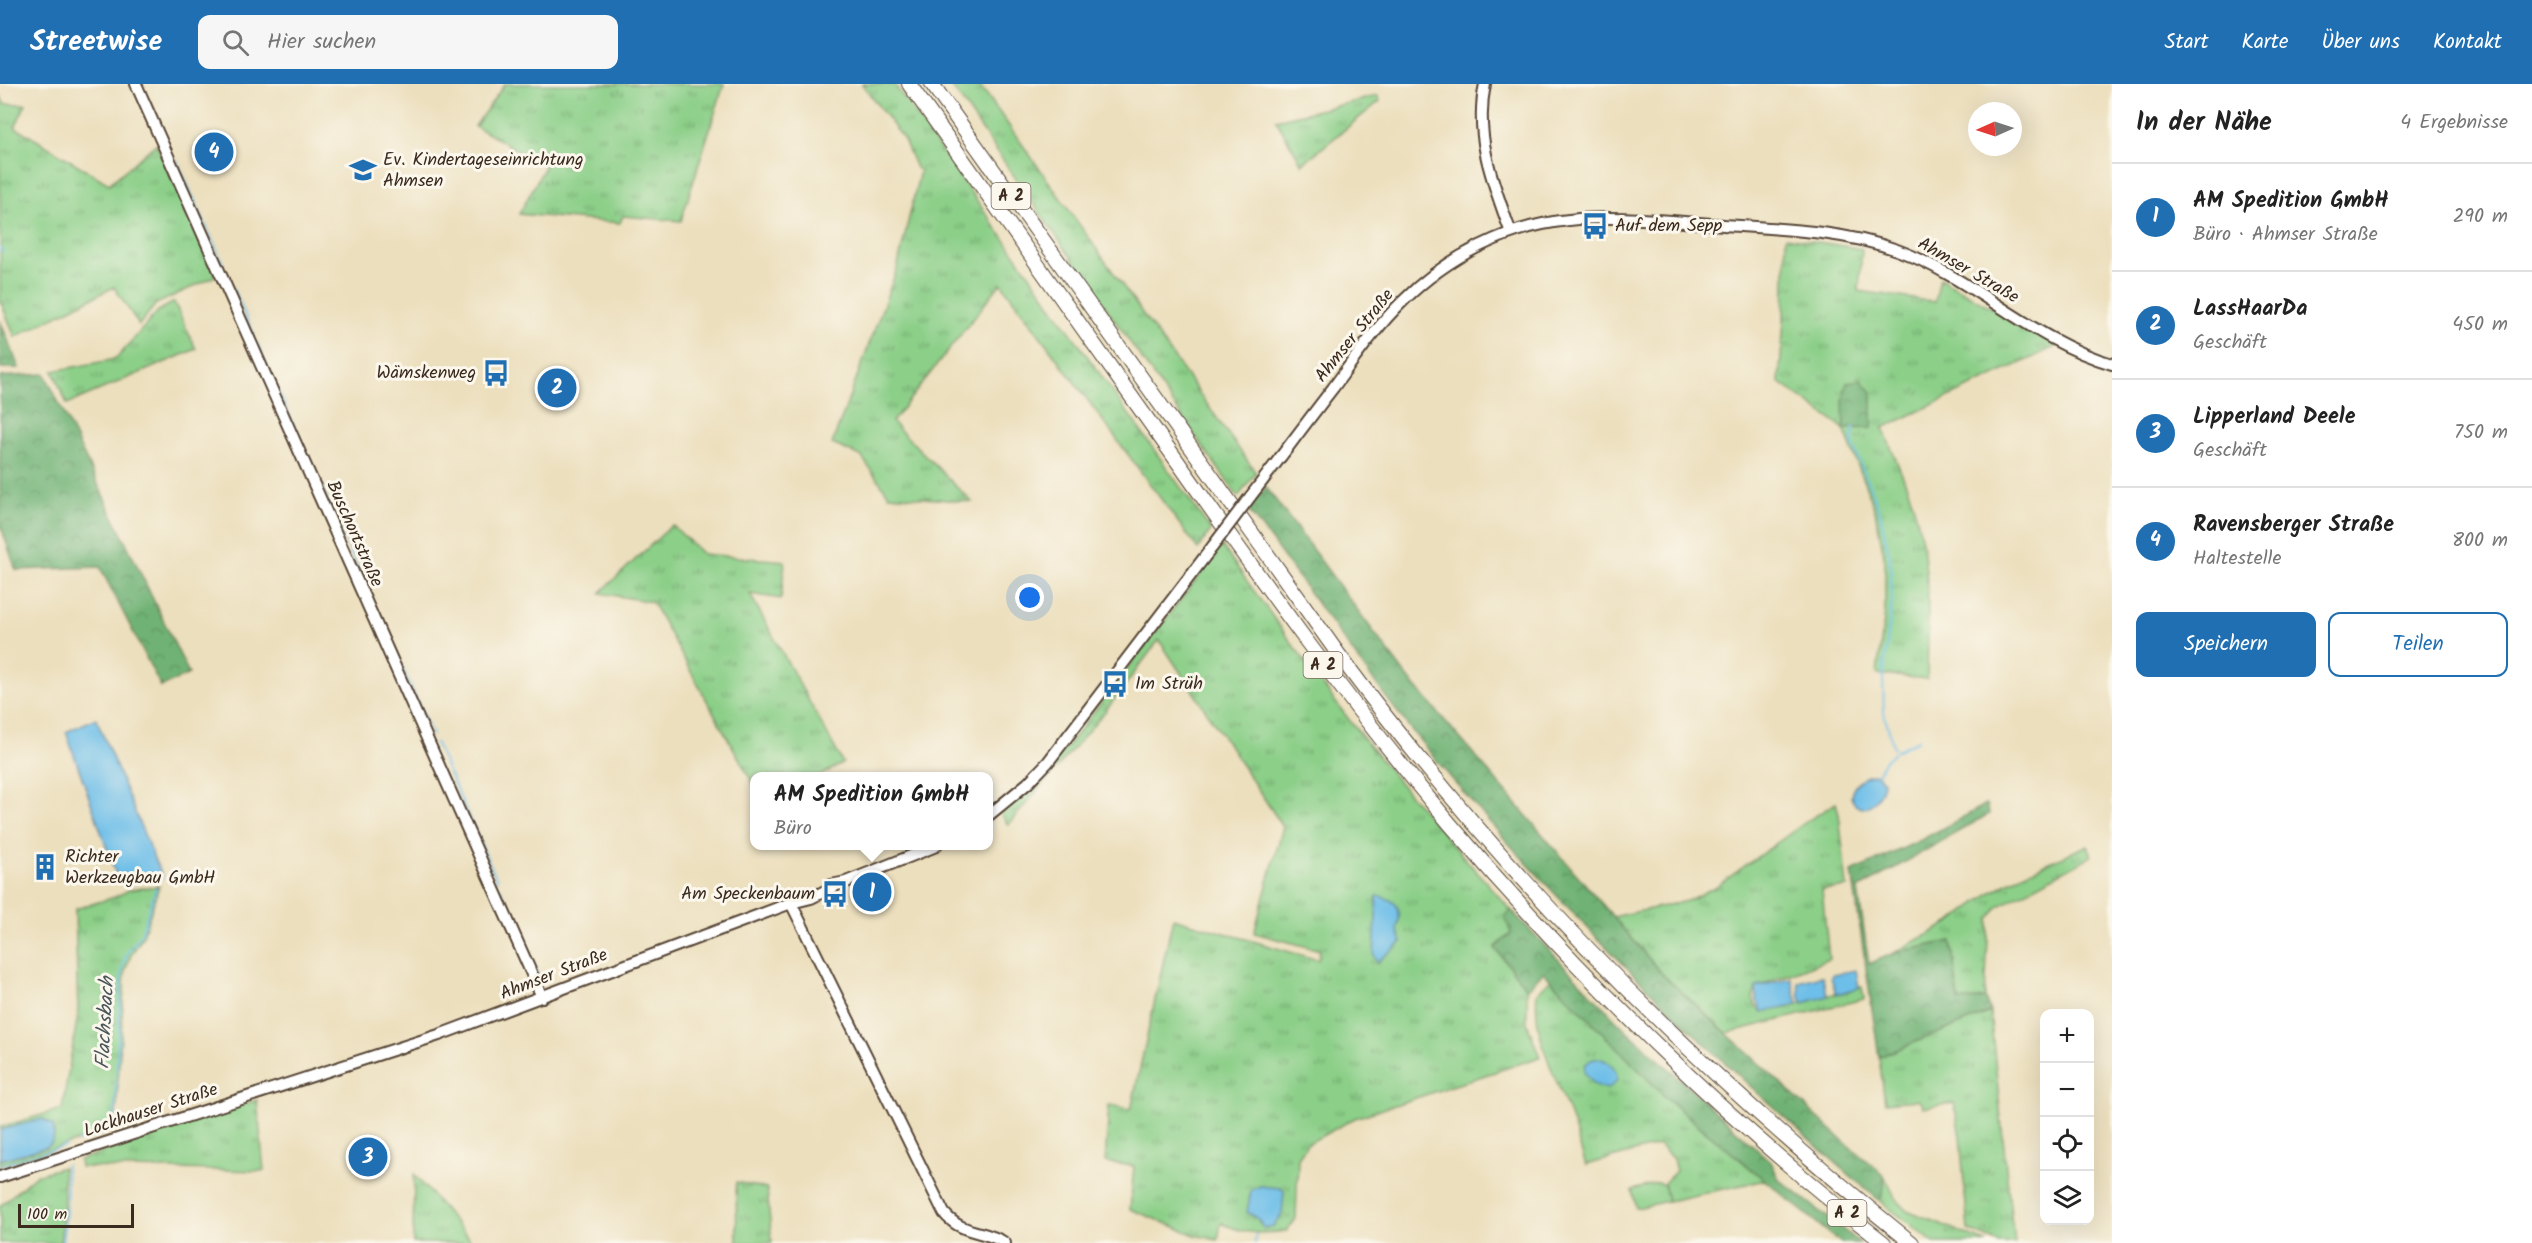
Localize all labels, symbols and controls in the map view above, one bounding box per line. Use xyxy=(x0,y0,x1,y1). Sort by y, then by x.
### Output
search box xyxy=(198,15,618,69)
text: Streetwise xyxy=(30,20,162,65)
text: Hier suchen xyxy=(267,25,376,60)
icon: search xyxy=(219,26,252,59)
text: Start xyxy=(2164,26,2209,59)
text: Karte xyxy=(2242,26,2288,59)
text: Über uns xyxy=(2321,26,2400,59)
text: Kontakt xyxy=(2433,26,2502,59)
north arrow xyxy=(1968,102,2022,156)
text: In der Nähe xyxy=(2136,102,2272,144)
text: 4 Ergebnisse xyxy=(2400,107,2508,139)
pin: 4 xyxy=(194,130,234,174)
place label: Ev. Kindertageseinrichtung Ahmsen xyxy=(383,146,584,196)
school or university icon: Ev. Kindertageseinrichtung Ahmsen xyxy=(348,155,378,185)
road number: A 2 xyxy=(992,183,1030,209)
text: AM Spedition GmbH xyxy=(2193,184,2389,219)
text: 1 xyxy=(2152,201,2159,233)
text: 290 m xyxy=(2453,201,2508,233)
bus stop icon: Auf dem Sepp xyxy=(1580,211,1610,241)
place label: Auf dem Sepp xyxy=(1615,212,1722,241)
text: Büro · Ahmser Straße xyxy=(2193,219,2378,251)
street label: Ahmser Straße xyxy=(1912,230,2024,312)
street label: Ahmser Straße xyxy=(1308,283,1402,389)
text: LassHaarDa xyxy=(2193,292,2307,327)
text: 2 xyxy=(2150,309,2161,341)
text: 450 m xyxy=(2452,309,2508,341)
text: Geschäft xyxy=(2193,327,2267,359)
bus stop icon: Wämskenweg xyxy=(481,358,511,388)
place label: Wämskenweg xyxy=(377,359,476,388)
pin: 2 xyxy=(538,366,576,410)
text: Lipperland Deele xyxy=(2193,400,2355,435)
text: 3 xyxy=(2150,417,2161,449)
text: 750 m xyxy=(2454,417,2508,449)
text: Geschäft xyxy=(2193,435,2267,467)
street label: Buschortstraße xyxy=(318,476,390,592)
text: Ravensberger Straße xyxy=(2193,508,2394,543)
text: 4 xyxy=(2150,525,2161,557)
text: 800 m xyxy=(2452,525,2508,557)
text: Haltestelle xyxy=(2193,543,2281,575)
your location xyxy=(1015,583,1044,612)
button: Speichern xyxy=(2136,612,2316,677)
button: Teilen xyxy=(2328,612,2508,677)
road number: A 2 xyxy=(1304,652,1342,678)
bus stop icon: Im Strüh xyxy=(1100,669,1130,699)
place label: Im Strüh xyxy=(1135,670,1203,699)
popup xyxy=(750,772,993,850)
text: AM Spedition GmbH xyxy=(774,778,969,813)
text: Büro xyxy=(774,813,812,845)
place label: Richter Werkzeugbau GmbH xyxy=(65,843,215,893)
building icon: Richter Werkzeugbau GmbH xyxy=(30,852,60,882)
pin: 1 xyxy=(852,870,892,914)
bus stop icon: Am Speckenbaum xyxy=(820,879,850,909)
place label: Am Speckenbaum xyxy=(681,880,815,909)
street label: Ahmser Straße xyxy=(496,941,612,1009)
water label: Flachsbach xyxy=(88,974,125,1070)
map controls xyxy=(2040,1009,2094,1225)
button: + xyxy=(2040,1009,2094,1063)
button: − xyxy=(2040,1063,2094,1117)
street label: Lockhauser Straße xyxy=(80,1076,222,1146)
button: locate xyxy=(2040,1117,2094,1171)
pin: 3 xyxy=(348,1134,388,1180)
button: layers xyxy=(2040,1171,2094,1225)
road number: A 2 xyxy=(1828,1200,1866,1226)
scale bar xyxy=(18,1201,134,1228)
text: 100 m xyxy=(27,1202,67,1227)

